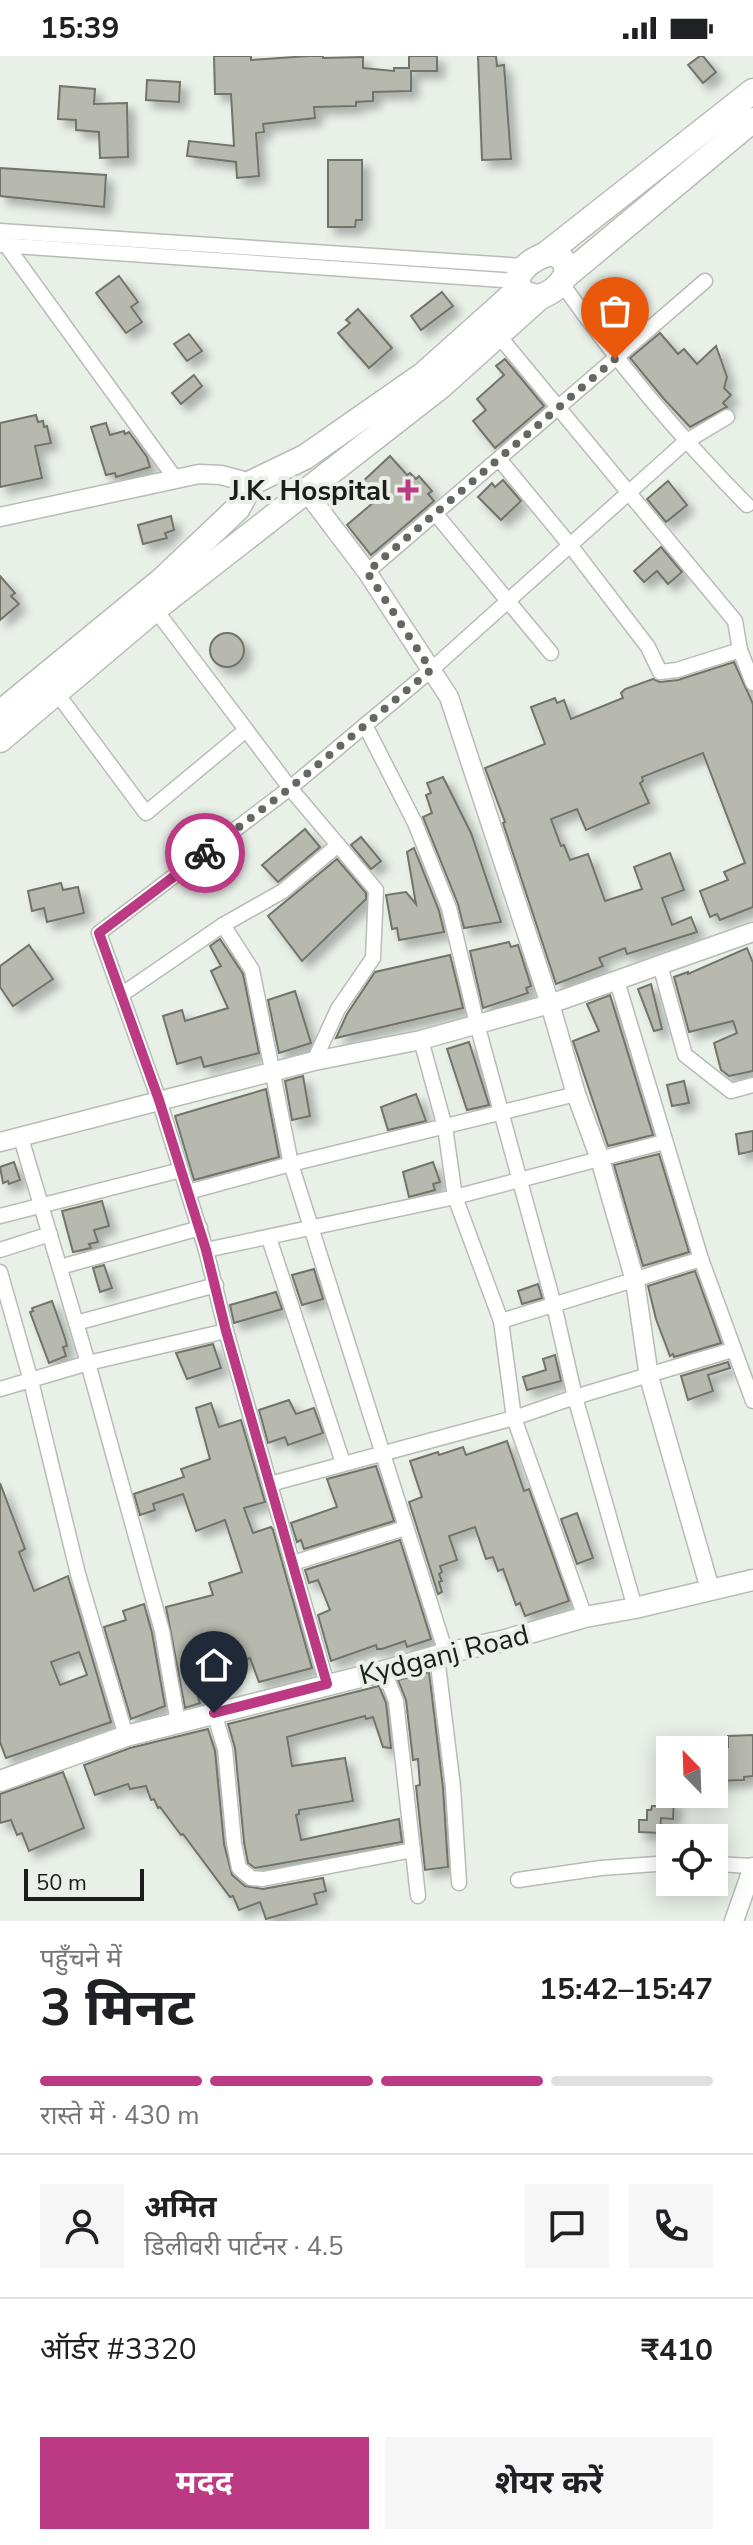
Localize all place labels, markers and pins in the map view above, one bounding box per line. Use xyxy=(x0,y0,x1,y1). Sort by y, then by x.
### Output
pin xyxy=(581,277,649,359)
place label: J.K. Hospital xyxy=(229,472,390,510)
marker: J.K. Hospital xyxy=(397,479,419,501)
pin xyxy=(180,1631,248,1713)

